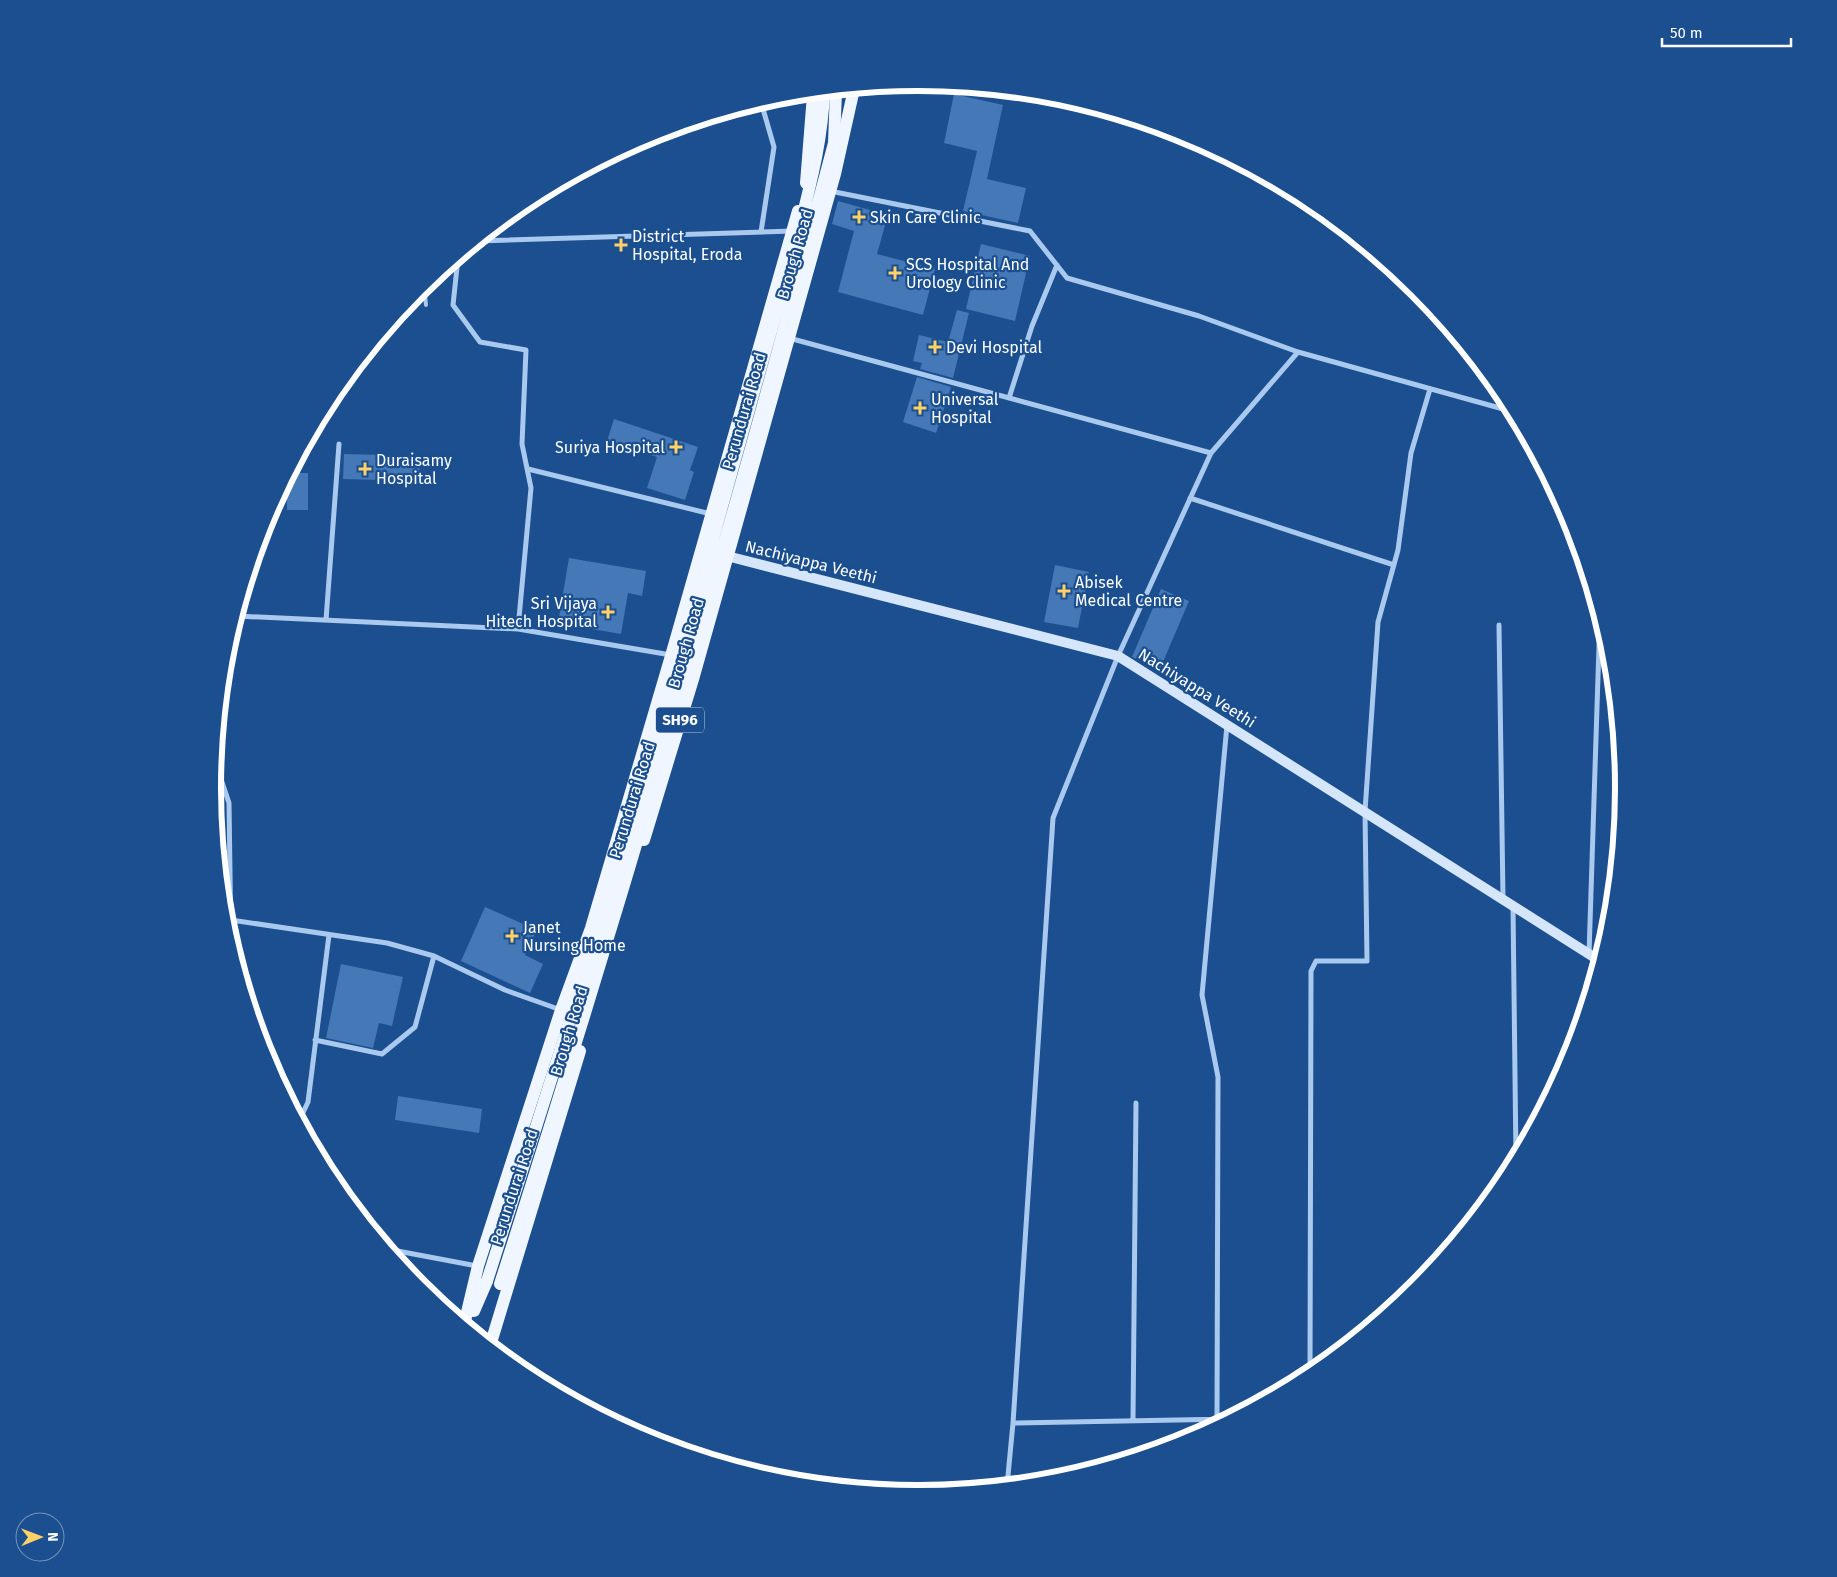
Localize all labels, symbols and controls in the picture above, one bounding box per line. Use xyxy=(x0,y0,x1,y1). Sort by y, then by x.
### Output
scale bar xyxy=(1662,15,1791,47)
text: 50 m xyxy=(1670,24,1703,42)
street label: Brough Road xyxy=(773,207,817,301)
place label: Skin Care Clinic xyxy=(870,208,981,227)
marker: Skin Care Clinic xyxy=(852,210,866,224)
place label: District Hospital, Eroda xyxy=(632,227,742,264)
marker: District Hospital, Eroda xyxy=(614,238,628,252)
place label: SCS Hospital And Urology Clinic xyxy=(906,255,1029,292)
marker: SCS Hospital And Urology Clinic xyxy=(888,266,902,280)
place label: Devi Hospital xyxy=(946,338,1043,357)
marker: Devi Hospital xyxy=(928,340,942,354)
street label: Perundurai Road xyxy=(718,350,770,472)
place label: Universal Hospital xyxy=(931,390,999,427)
marker: Universal Hospital xyxy=(913,401,927,415)
place label: Suriya Hospital xyxy=(555,438,665,457)
marker: Suriya Hospital xyxy=(669,440,683,454)
place label: Duraisamy Hospital xyxy=(376,451,452,488)
marker: Duraisamy Hospital xyxy=(358,462,372,476)
street label: Nachiyappa Veethi xyxy=(743,536,879,588)
place label: Abisek Medical Centre xyxy=(1075,573,1182,610)
marker: Abisek Medical Centre xyxy=(1057,584,1071,598)
place label: Sri Vijaya Hitech Hospital xyxy=(485,594,597,631)
street label: Brough Road xyxy=(664,596,708,690)
marker: Sri Vijaya Hitech Hospital xyxy=(601,605,615,619)
street label: Nachiyappa Veethi xyxy=(1135,644,1259,732)
road number: SH96 xyxy=(656,708,704,732)
street label: Perundurai Road xyxy=(605,739,659,861)
place label: Janet Nursing Home xyxy=(523,918,626,955)
marker: Janet Nursing Home xyxy=(505,929,519,943)
street label: Brough Road xyxy=(546,984,592,1078)
street label: Perundurai Road xyxy=(486,1126,542,1248)
north arrow xyxy=(15,1512,65,1562)
text: N xyxy=(44,1532,61,1542)

